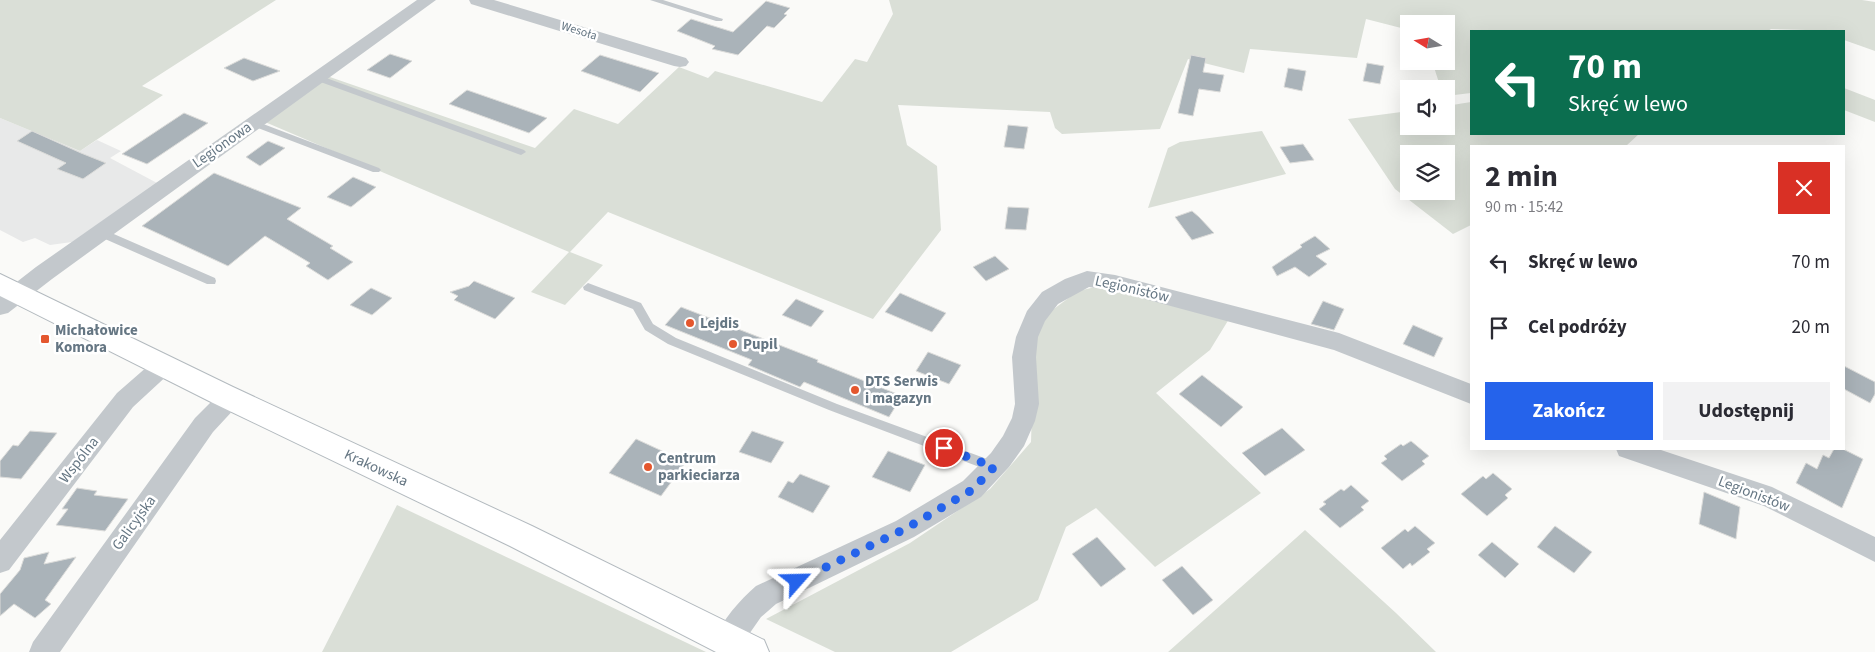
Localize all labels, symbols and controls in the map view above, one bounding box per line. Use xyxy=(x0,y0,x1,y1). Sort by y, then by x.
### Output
north arrow xyxy=(1400,15,1455,70)
map controls xyxy=(1400,15,1455,200)
street label: Wesoła xyxy=(559,18,599,44)
text: 70 m xyxy=(1568,42,1642,92)
icon: left xyxy=(1485,50,1550,115)
button: sound xyxy=(1400,80,1455,135)
text: Skręć w lewo xyxy=(1568,88,1688,120)
street label: Legionowa xyxy=(188,117,256,173)
button: layers xyxy=(1400,145,1455,200)
text: 2 min xyxy=(1485,155,1558,198)
button: close xyxy=(1778,162,1830,214)
text: 90 m · 15:42 xyxy=(1485,196,1564,218)
icon: left xyxy=(1485,249,1513,277)
text: Skręć w lewo xyxy=(1528,249,1638,276)
text: 70 m xyxy=(1792,249,1830,276)
street label: Legionistów xyxy=(1093,270,1171,308)
place label: Lejdis xyxy=(700,313,739,334)
icon: arrive xyxy=(1485,314,1513,342)
text: Cel podróży xyxy=(1528,314,1627,341)
text: 20 m xyxy=(1792,314,1830,341)
marker: Lejdis xyxy=(684,317,696,329)
place label: Michałowice Komora xyxy=(55,320,138,358)
marker: Michałowice Komora xyxy=(39,333,51,345)
place label: Pupil xyxy=(743,334,778,355)
marker: Pupil xyxy=(727,338,739,350)
place label: DTS Serwis i magazyn xyxy=(865,371,938,409)
button: Zakończ xyxy=(1485,382,1653,440)
button: Udostępnij xyxy=(1663,382,1830,440)
marker: DTS Serwis i magazyn xyxy=(849,384,861,396)
pin xyxy=(923,427,965,469)
street label: Wspólna xyxy=(54,432,104,488)
icon: arrive xyxy=(930,434,958,462)
street label: Krakowska xyxy=(341,444,411,492)
place label: Centrum parkieciarza xyxy=(658,448,740,486)
marker: Centrum parkieciarza xyxy=(642,461,654,473)
street label: Legionistów xyxy=(1715,471,1793,517)
street label: Galicyjska xyxy=(107,491,161,555)
position arrow xyxy=(770,554,822,606)

